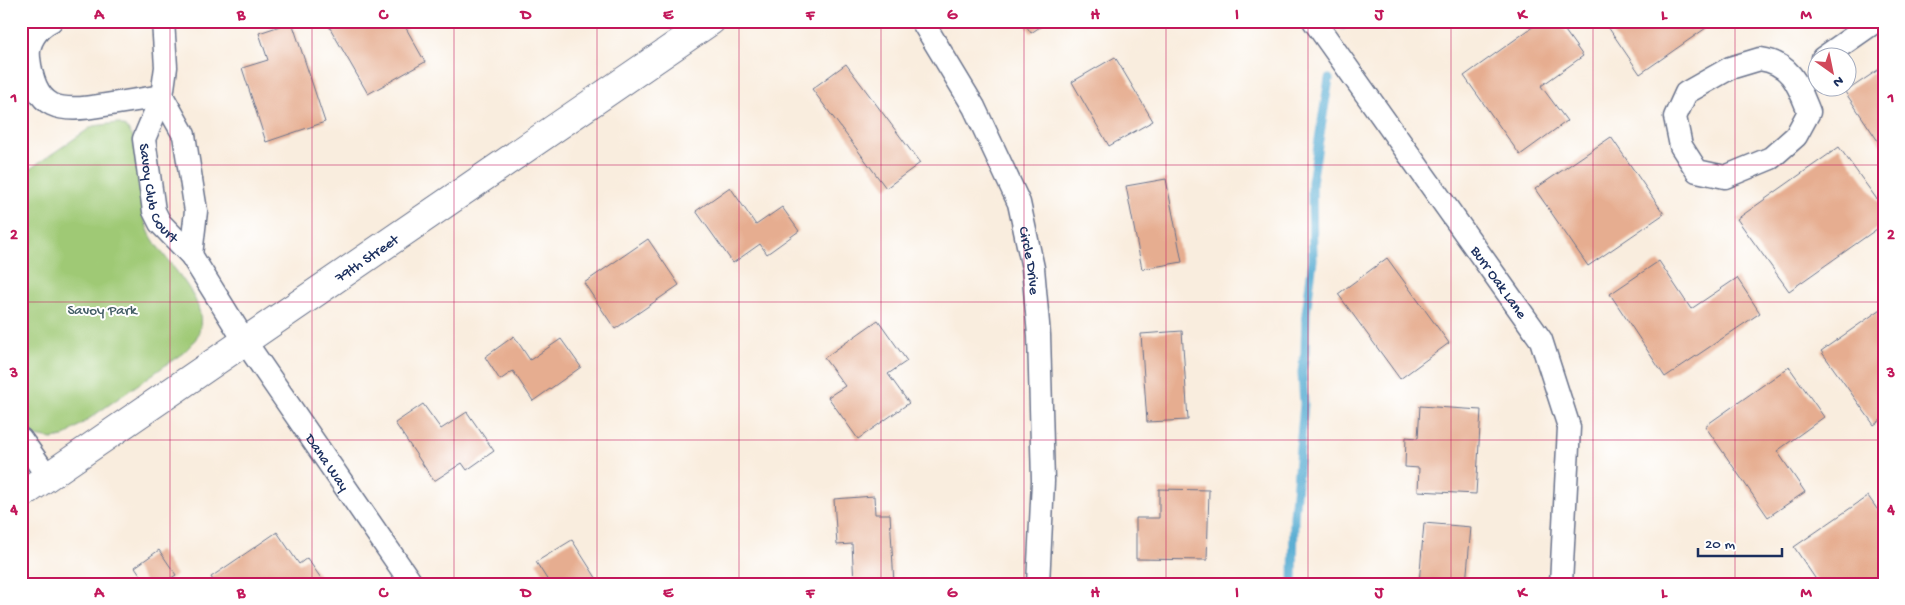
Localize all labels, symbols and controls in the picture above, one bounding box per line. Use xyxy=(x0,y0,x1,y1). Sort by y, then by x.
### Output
text: A xyxy=(93,7,105,26)
text: B xyxy=(236,7,246,26)
text: C xyxy=(378,7,389,26)
text: D xyxy=(519,7,532,26)
text: E xyxy=(663,7,674,26)
text: F xyxy=(805,7,816,26)
text: G xyxy=(947,7,958,26)
text: H xyxy=(1090,7,1100,26)
text: I xyxy=(1235,7,1239,26)
text: J xyxy=(1374,7,1385,26)
text: K xyxy=(1517,7,1529,26)
text: L xyxy=(1661,7,1668,26)
text: M xyxy=(1800,7,1812,26)
north arrow xyxy=(1808,48,1858,98)
text: N xyxy=(1829,71,1846,90)
text: 1 xyxy=(10,90,17,109)
text: 1 xyxy=(1887,90,1894,109)
street label: Savoy Club Court xyxy=(134,142,183,249)
street label: Circle Drive xyxy=(1013,225,1042,296)
text: 2 xyxy=(10,227,18,246)
text: 2 xyxy=(1887,227,1895,246)
street label: 79th Street xyxy=(331,230,404,288)
street label: Burr Oak Lane xyxy=(1465,242,1530,323)
park label: Savoy Park xyxy=(67,302,138,320)
text: 3 xyxy=(9,365,18,384)
text: 3 xyxy=(1886,365,1895,384)
street label: Dana Way xyxy=(300,430,353,496)
text: 4 xyxy=(9,502,18,521)
text: 4 xyxy=(1886,502,1895,521)
scale bar xyxy=(1698,525,1781,557)
text: 20 m xyxy=(1705,536,1735,554)
text: A xyxy=(93,585,105,604)
text: B xyxy=(236,585,246,604)
text: C xyxy=(378,585,389,604)
text: D xyxy=(519,585,532,604)
text: E xyxy=(663,585,674,604)
text: F xyxy=(805,585,816,604)
text: G xyxy=(947,585,958,604)
text: H xyxy=(1090,585,1100,604)
text: I xyxy=(1235,585,1239,604)
text: J xyxy=(1374,585,1385,604)
text: K xyxy=(1517,585,1529,604)
text: L xyxy=(1661,585,1668,604)
text: M xyxy=(1800,585,1812,604)

